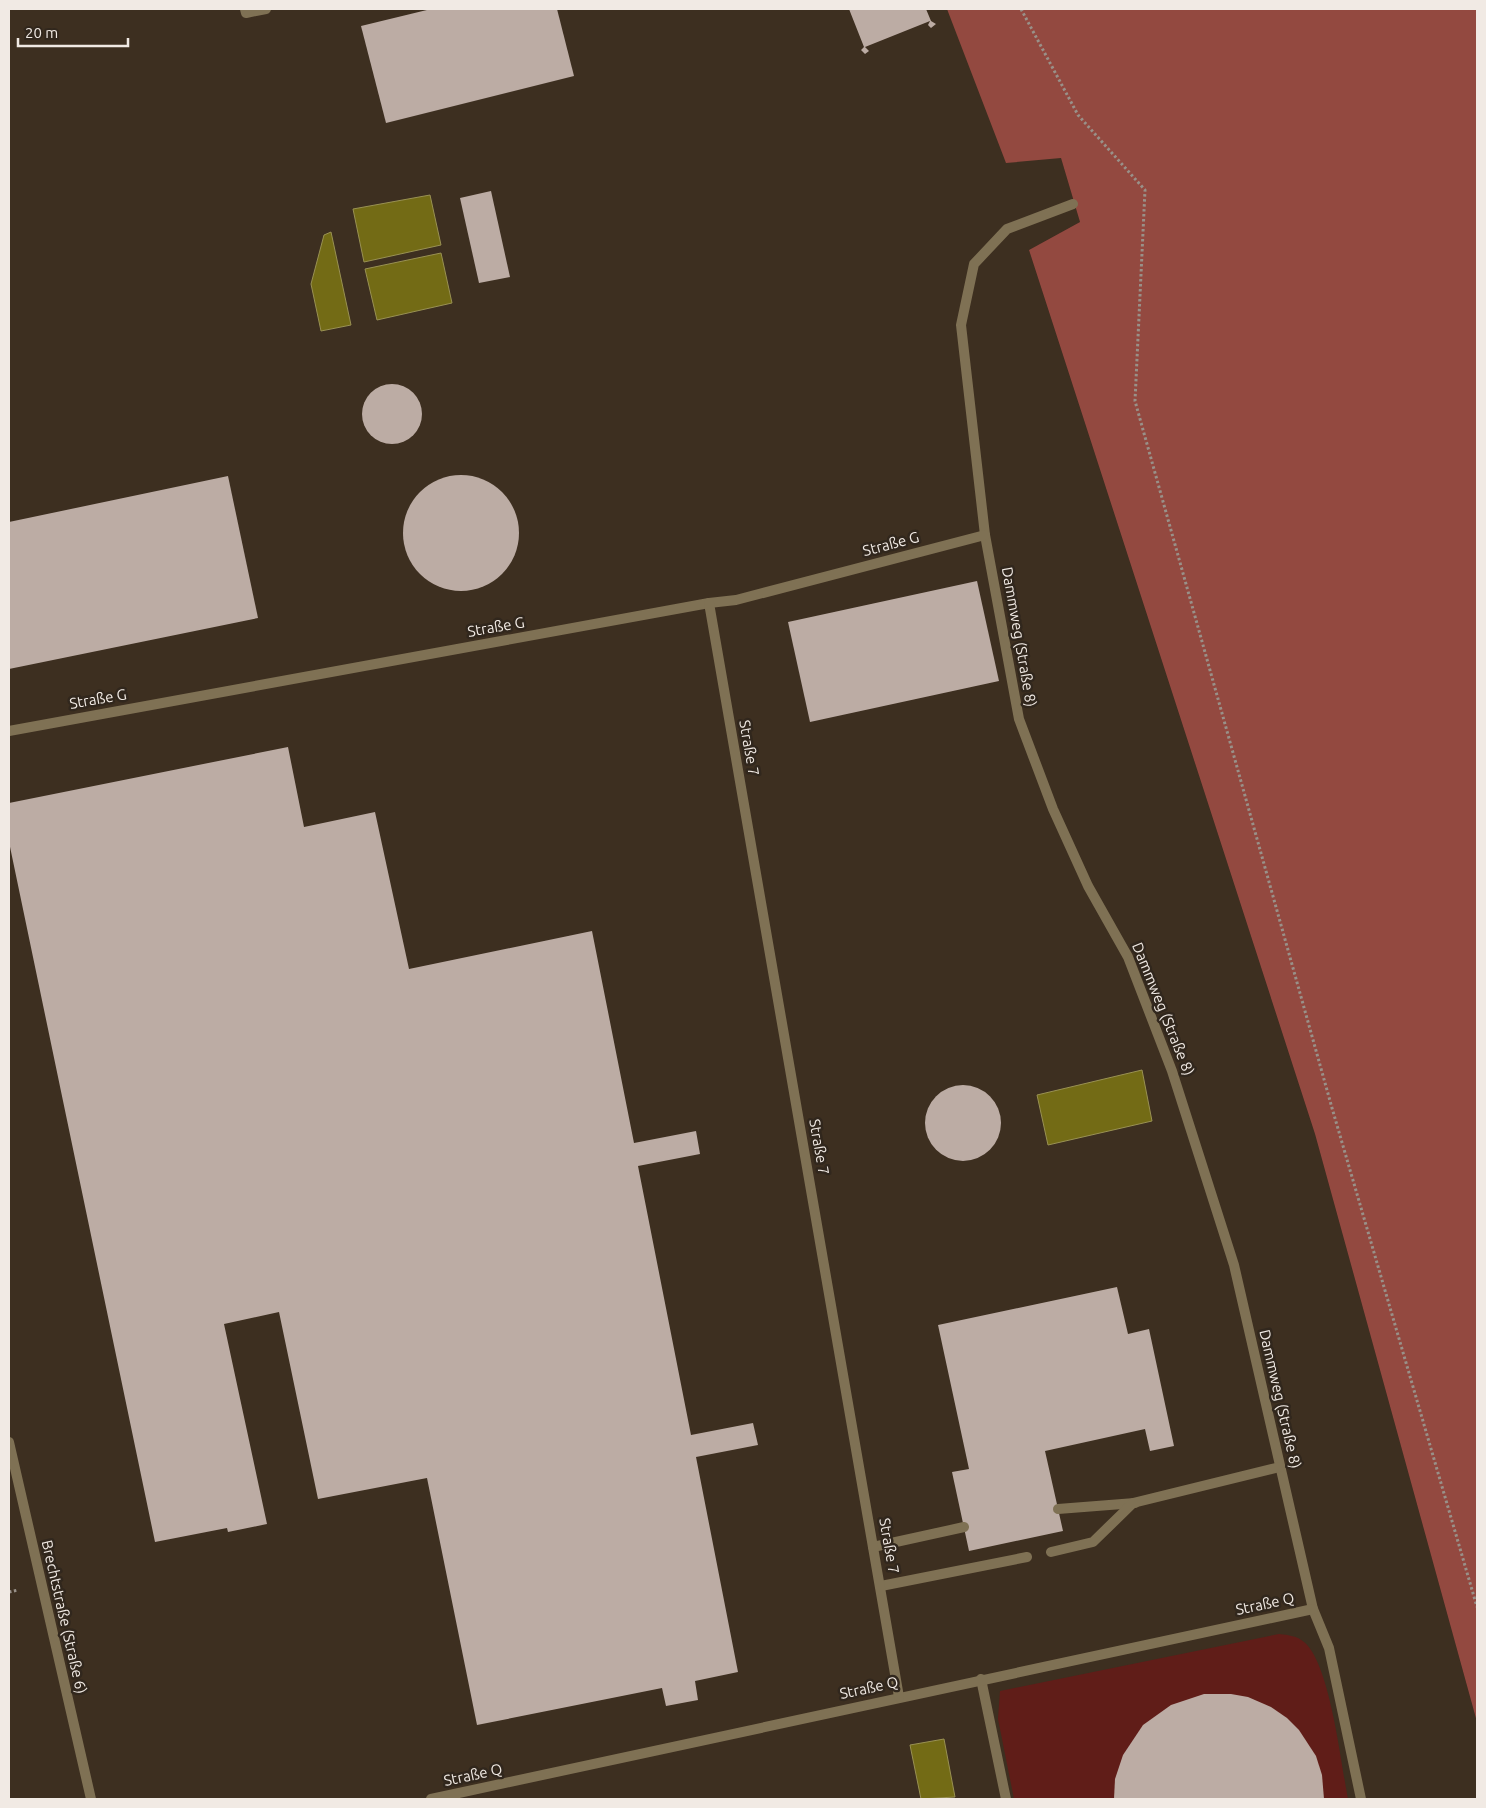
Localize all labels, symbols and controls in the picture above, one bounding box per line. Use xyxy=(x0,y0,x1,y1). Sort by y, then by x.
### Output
scale bar xyxy=(18,15,128,47)
text: 20 m xyxy=(25,24,58,41)
street label: Straße G xyxy=(861,528,921,559)
street label: Dammweg (Straße 8) xyxy=(999,566,1040,708)
street label: Straße G xyxy=(466,613,526,640)
street label: Straße G xyxy=(68,685,128,712)
street label: Straße 7 xyxy=(736,719,763,777)
street label: Dammweg (Straße 8) xyxy=(1129,940,1198,1078)
street label: Straße 7 xyxy=(806,1118,833,1176)
street label: Dammweg (Straße 8) xyxy=(1256,1328,1305,1470)
street label: Straße 7 xyxy=(876,1517,903,1575)
street label: Brechtstraße (Straße 6) xyxy=(39,1538,90,1695)
street label: Straße Q xyxy=(1234,1589,1296,1618)
street label: Straße Q xyxy=(838,1673,900,1702)
street label: Straße Q xyxy=(442,1760,504,1789)

